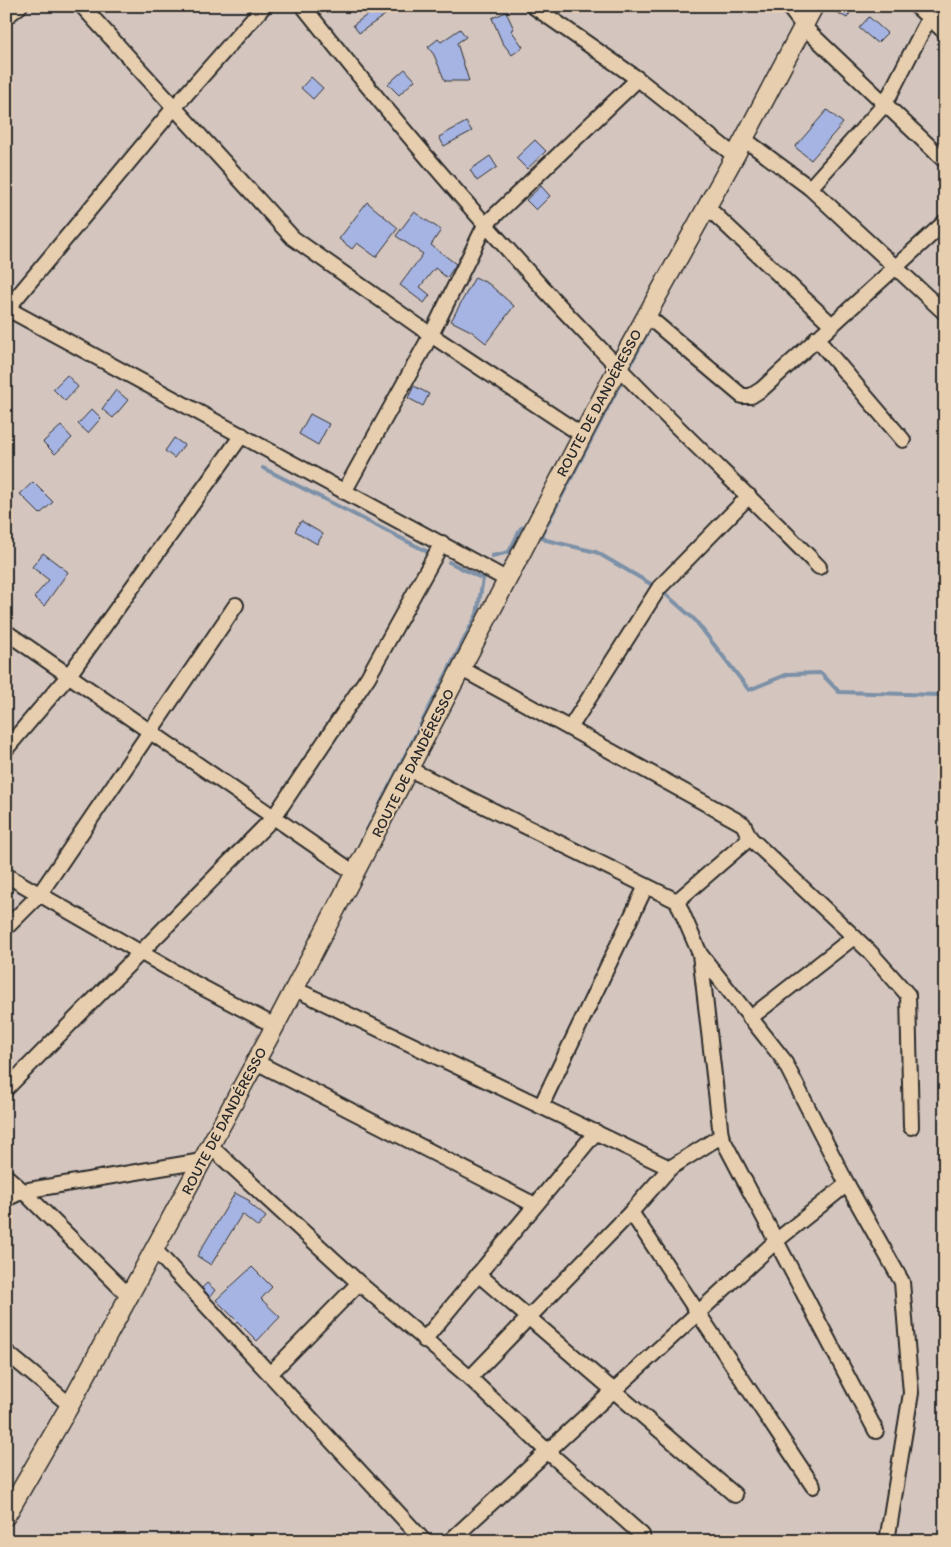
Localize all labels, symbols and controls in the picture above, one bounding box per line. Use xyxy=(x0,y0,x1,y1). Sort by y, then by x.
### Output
street label: ROUTE DE DANDÉRESSO xyxy=(552,326,646,480)
street label: ROUTE DE DANDÉRESSO xyxy=(368,686,458,840)
street label: ROUTE DE DANDÉRESSO xyxy=(177,1044,271,1198)

